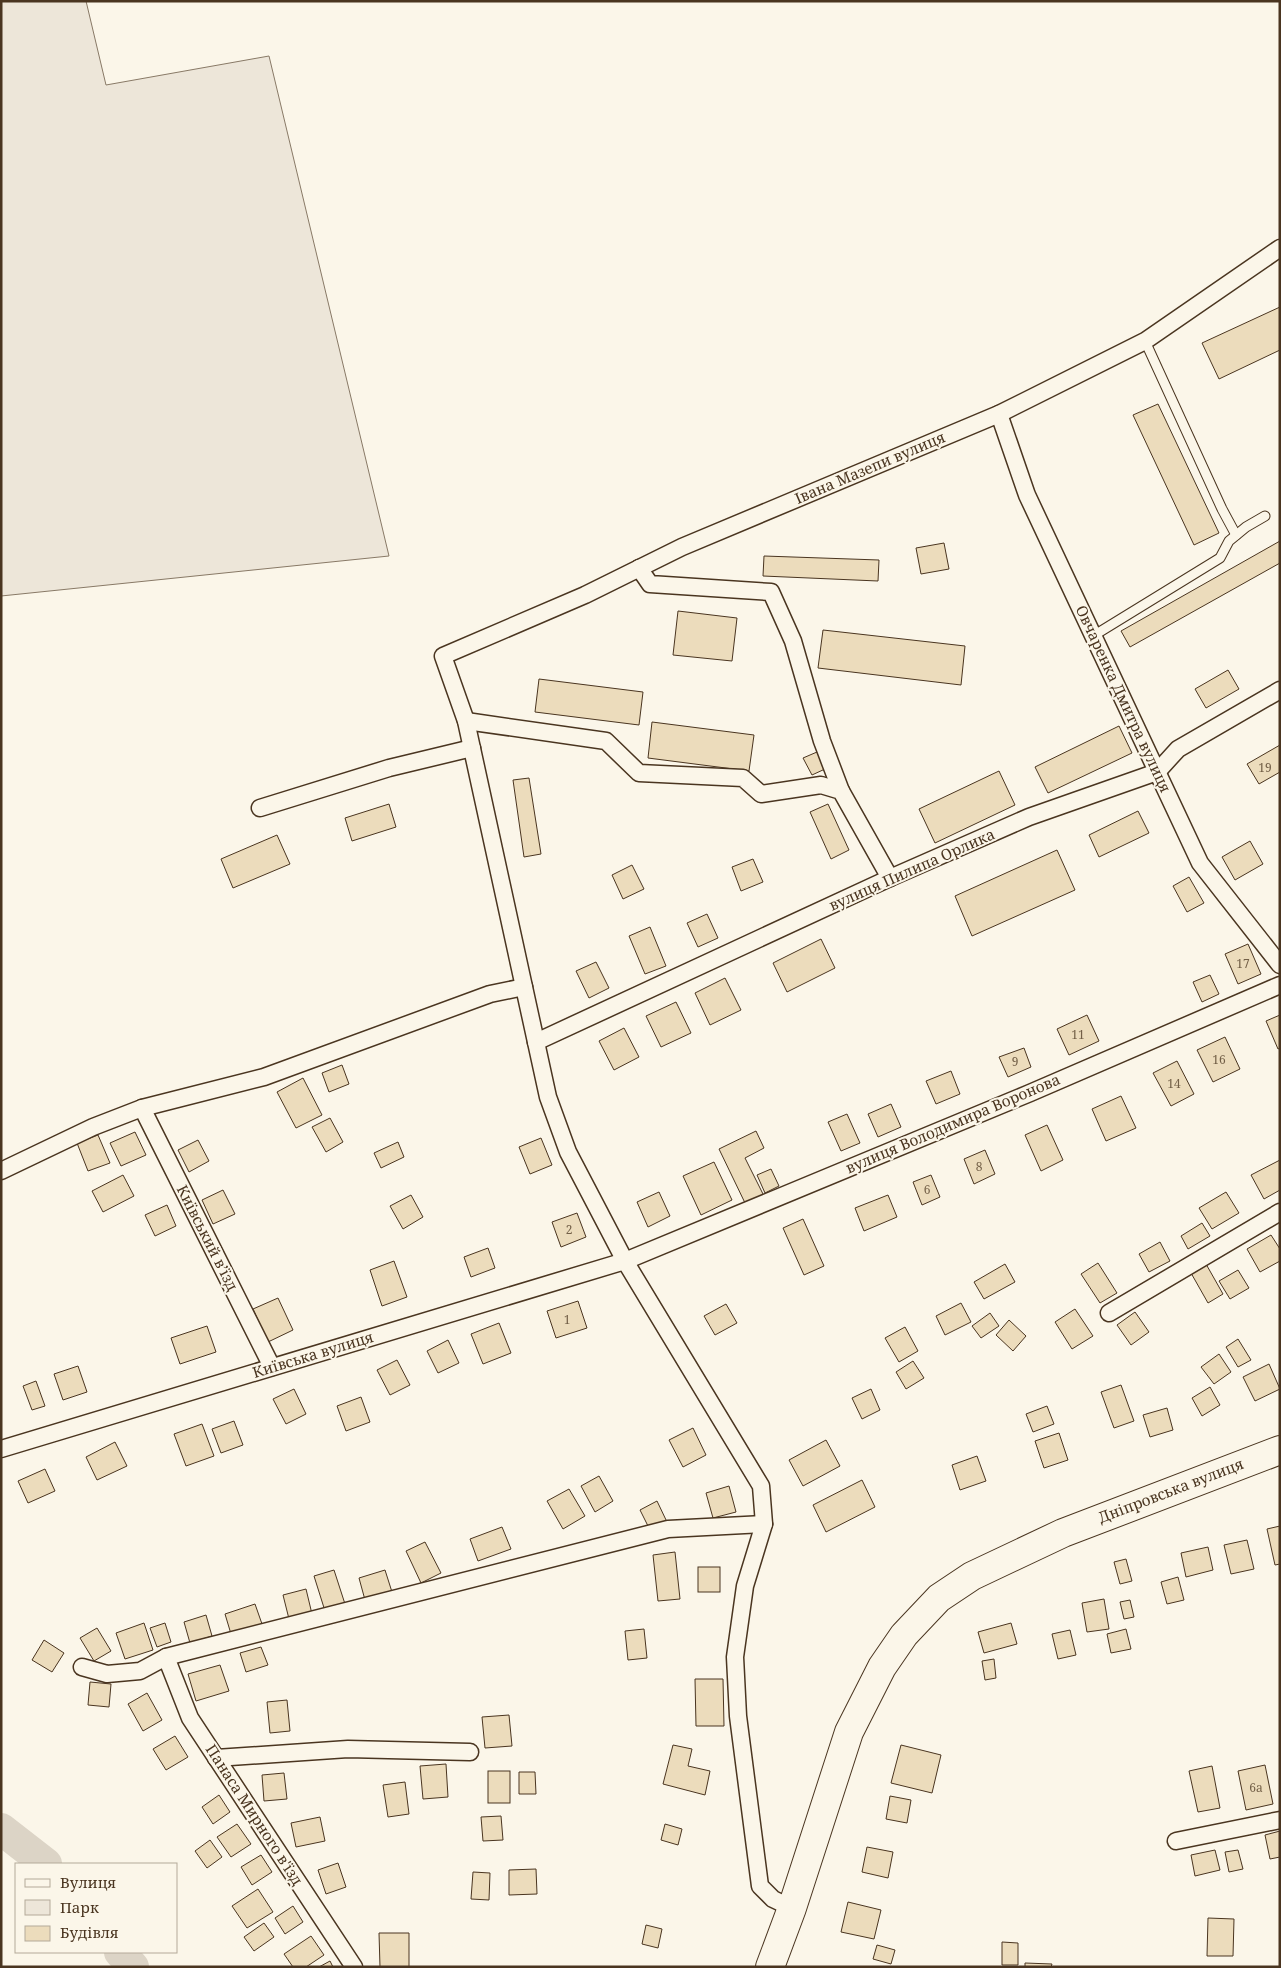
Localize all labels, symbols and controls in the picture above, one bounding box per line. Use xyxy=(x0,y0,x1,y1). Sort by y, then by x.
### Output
street label: Івана Мазепи вулиця xyxy=(791,426,948,508)
street label: Овчаренка Дмитра вулиця xyxy=(1072,602,1176,796)
house number: 19 xyxy=(1258,759,1272,776)
street label: вулиця Пилипа Орлика xyxy=(826,823,998,915)
house number: 17 xyxy=(1236,955,1250,972)
house number: 11 xyxy=(1071,1026,1085,1043)
house number: 16 xyxy=(1212,1051,1226,1068)
house number: 9 xyxy=(1012,1053,1018,1070)
street label: вулиця Володимира Воронова xyxy=(842,1069,1063,1177)
house number: 14 xyxy=(1167,1075,1181,1092)
house number: 8 xyxy=(976,1158,983,1175)
street label: Київський в’їзд xyxy=(173,1181,243,1294)
house number: 6 xyxy=(924,1181,931,1198)
house number: 2 xyxy=(566,1221,572,1238)
house number: 1 xyxy=(564,1311,570,1328)
street label: Київська вулиця xyxy=(250,1326,376,1382)
street label: Дніпровська вулиця xyxy=(1095,1453,1246,1527)
street label: Панаса Мирного в'їзд xyxy=(202,1740,308,1889)
house number: 6а xyxy=(1249,1779,1263,1796)
legend xyxy=(15,1863,178,1953)
text: Вулиця xyxy=(60,1872,116,1892)
text: Парк xyxy=(60,1897,99,1917)
text: Будівля xyxy=(60,1922,118,1942)

